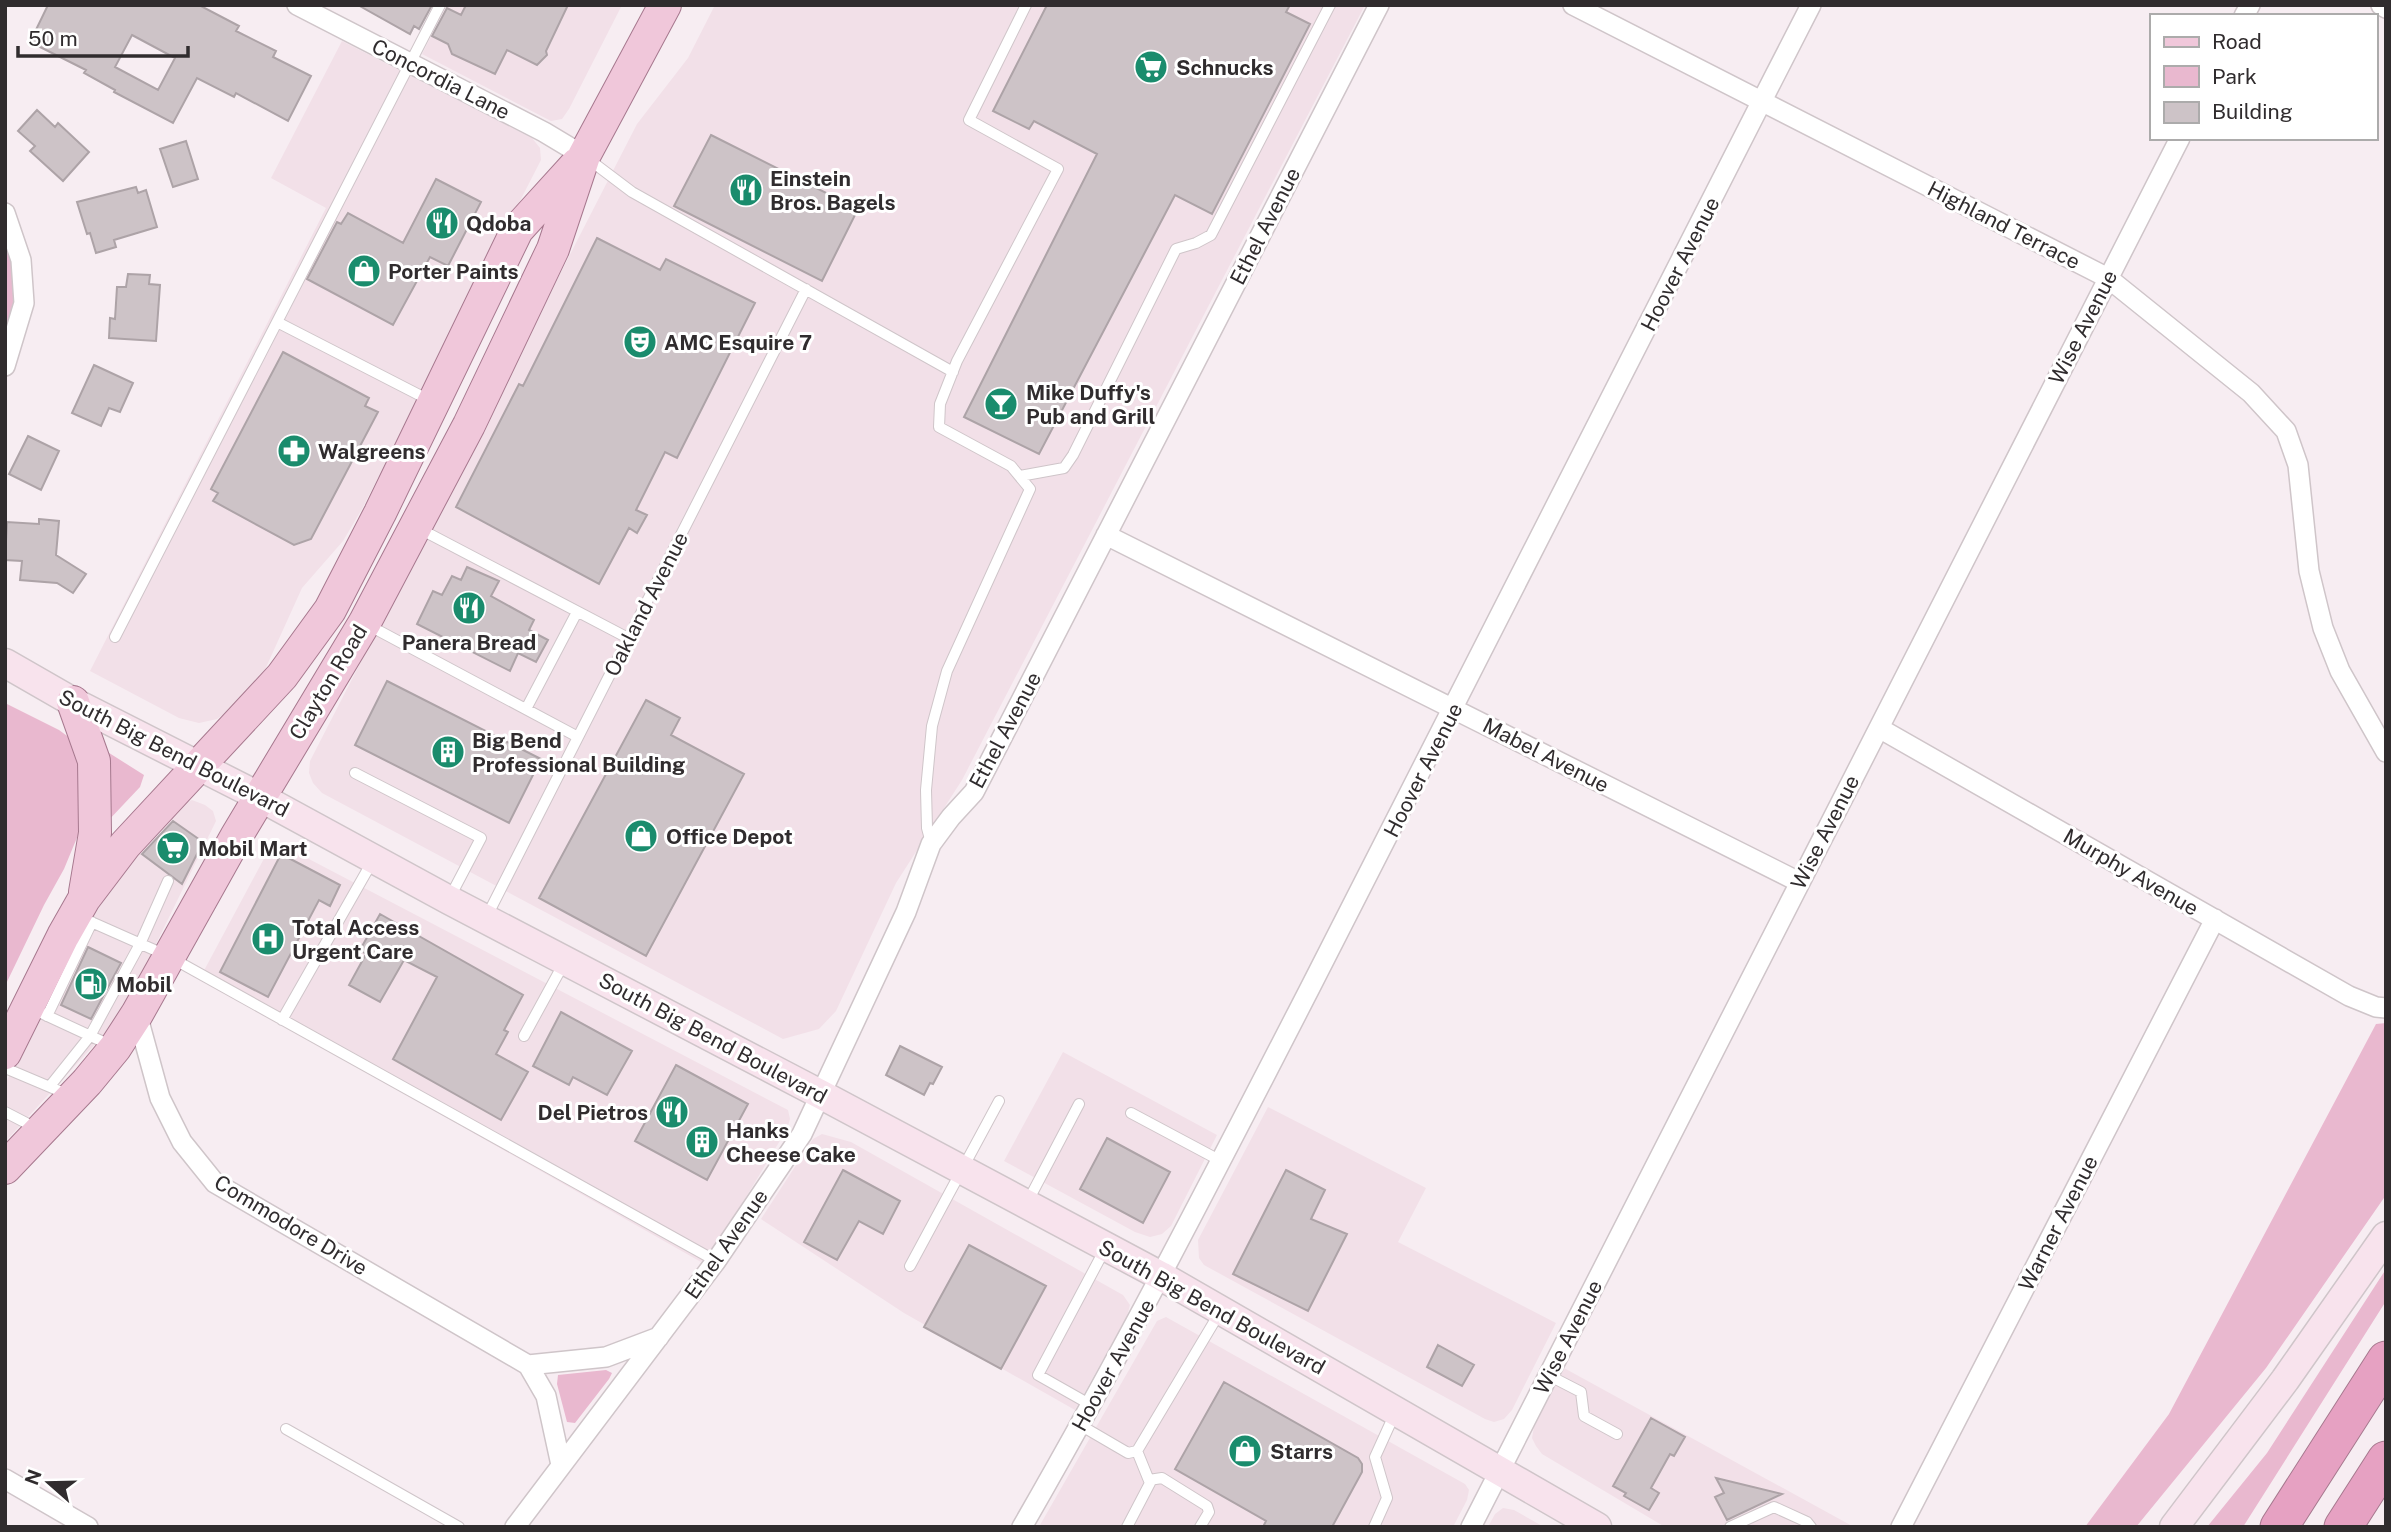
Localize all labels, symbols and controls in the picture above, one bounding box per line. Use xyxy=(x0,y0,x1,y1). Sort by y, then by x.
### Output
scale bar xyxy=(18,14,187,58)
legend xyxy=(2150,14,2377,140)
text: 50 m xyxy=(28,26,78,51)
text: Road xyxy=(2212,29,2262,54)
street label: Concordia Lane xyxy=(368,33,514,125)
supermarket icon: Schnucks xyxy=(1132,48,1170,86)
place label: Schnucks xyxy=(1176,55,1274,80)
text: Park xyxy=(2212,64,2257,89)
text: Building xyxy=(2212,99,2293,124)
street label: Ethel Avenue xyxy=(1225,163,1305,289)
place label: Einstein Bros. Bagels xyxy=(770,166,896,215)
restaurant icon: Einstein Bros. Bagels xyxy=(727,171,765,209)
street label: Highland Terrace xyxy=(1924,176,2084,274)
street label: Hoover Avenue xyxy=(1635,193,1725,335)
restaurant icon: Qdoba xyxy=(423,204,461,242)
place label: Qdoba xyxy=(466,211,531,236)
shop icon: Porter Paints xyxy=(345,252,383,290)
place label: Porter Paints xyxy=(388,259,519,284)
street label: Wise Avenue xyxy=(2044,266,2122,388)
theatre icon: AMC Esquire 7 xyxy=(621,323,659,361)
place label: AMC Esquire 7 xyxy=(664,330,812,355)
place label: Mike Duffy's Pub and Grill xyxy=(1026,380,1155,429)
bar icon: Mike Duffy's Pub and Grill xyxy=(982,385,1020,423)
pharmacy icon: Walgreens xyxy=(275,432,313,470)
place label: Walgreens xyxy=(318,439,426,464)
street label: Oakland Avenue xyxy=(599,528,693,680)
restaurant icon: Panera Bread xyxy=(450,589,488,627)
street label: Clayton Road xyxy=(284,620,372,744)
place label: Panera Bread xyxy=(402,630,536,655)
street label: Ethel Avenue xyxy=(964,668,1046,792)
street label: South Big Bend Boulevard xyxy=(55,684,293,822)
street label: Hoover Avenue xyxy=(1378,699,1468,841)
street label: Mabel Avenue xyxy=(1479,713,1613,797)
place label: Big Bend Professional Building xyxy=(472,728,685,777)
building icon: Big Bend Professional Building xyxy=(429,733,467,771)
street label: Wise Avenue xyxy=(1786,771,1864,893)
shop icon: Office Depot xyxy=(622,817,660,855)
street label: Murphy Avenue xyxy=(2059,823,2203,921)
place label: Office Depot xyxy=(666,824,793,849)
supermarket icon: Mobil Mart xyxy=(154,829,192,867)
place label: Mobil Mart xyxy=(198,836,308,861)
place label: Total Access Urgent Care xyxy=(292,915,419,964)
hospital icon: Total Access Urgent Care xyxy=(249,920,287,958)
fuel station icon: Mobil xyxy=(72,965,110,1003)
street label: South Big Bend Boulevard xyxy=(595,967,831,1109)
place label: Mobil xyxy=(116,972,173,997)
restaurant icon: Del Pietros xyxy=(653,1093,691,1131)
place label: Del Pietros xyxy=(538,1100,648,1125)
place label: Hanks Cheese Cake xyxy=(726,1118,856,1167)
building icon: Hanks Cheese Cake xyxy=(683,1123,721,1161)
street label: Warner Avenue xyxy=(2013,1151,2103,1295)
street label: Commodore Drive xyxy=(210,1169,372,1281)
street label: Ethel Avenue xyxy=(679,1184,773,1304)
street label: South Big Bend Boulevard xyxy=(1094,1234,1330,1380)
street label: Wise Avenue xyxy=(1529,1276,1607,1398)
street label: Hoover Avenue xyxy=(1066,1295,1160,1435)
shop icon: Starrs xyxy=(1226,1432,1264,1470)
place label: Starrs xyxy=(1270,1439,1333,1464)
north arrow xyxy=(14,1448,84,1518)
text: N xyxy=(20,1466,46,1488)

